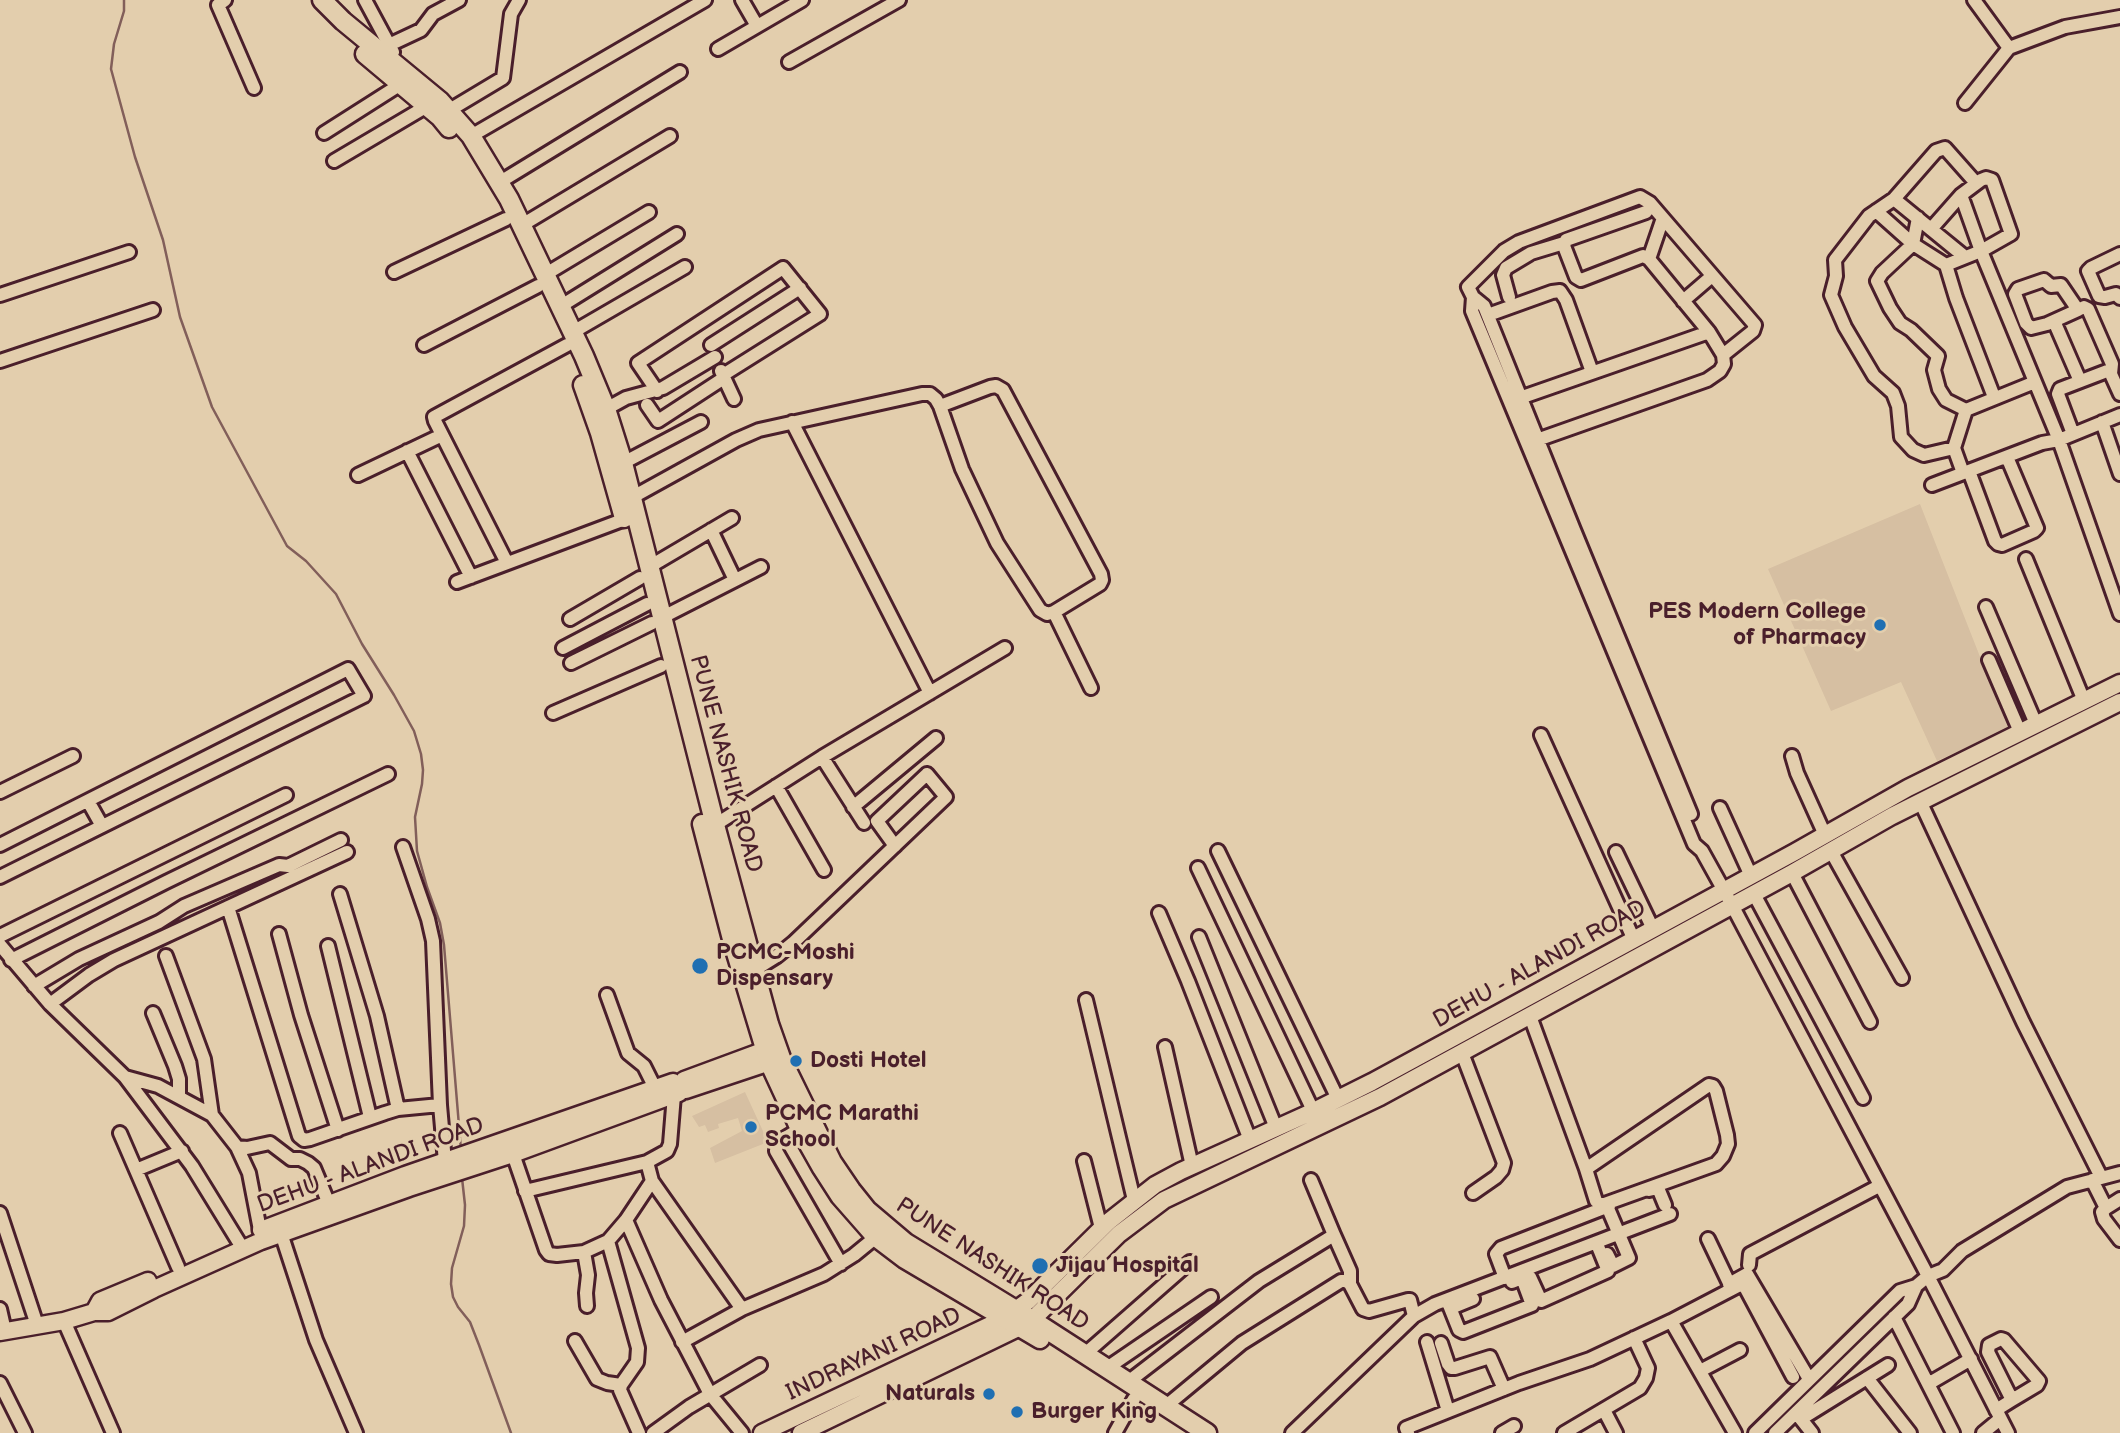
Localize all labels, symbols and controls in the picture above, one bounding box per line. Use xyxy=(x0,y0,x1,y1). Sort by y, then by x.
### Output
place label: PES Modern College of Pharmacy xyxy=(1648,598,1866,652)
marker: PES Modern College of Pharmacy xyxy=(1872,617,1888,633)
street label: PUNE NASHIK ROAD xyxy=(683,652,767,876)
street label: DEHU - ALANDI ROAD xyxy=(1429,895,1651,1035)
place label: PCMC-Moshi Dispensary xyxy=(716,939,855,993)
marker: PCMC-Moshi Dispensary xyxy=(690,956,710,976)
place label: Dosti Hotel xyxy=(810,1047,926,1075)
marker: Dosti Hotel xyxy=(788,1053,804,1069)
place label: PCMC Marathi School xyxy=(765,1100,919,1154)
street label: DEHU - ALANDI ROAD xyxy=(254,1112,488,1220)
marker: PCMC Marathi School xyxy=(743,1119,759,1135)
street label: PUNE NASHIK ROAD xyxy=(890,1192,1094,1338)
place label: Jijau Hospital xyxy=(1056,1252,1199,1280)
marker: Jijau Hospital xyxy=(1030,1256,1050,1276)
street label: INDRAYANI ROAD xyxy=(782,1302,966,1408)
place label: Naturals xyxy=(885,1380,975,1408)
marker: Naturals xyxy=(981,1386,997,1402)
place label: Burger King xyxy=(1031,1398,1157,1426)
marker: Burger King xyxy=(1009,1404,1025,1420)

